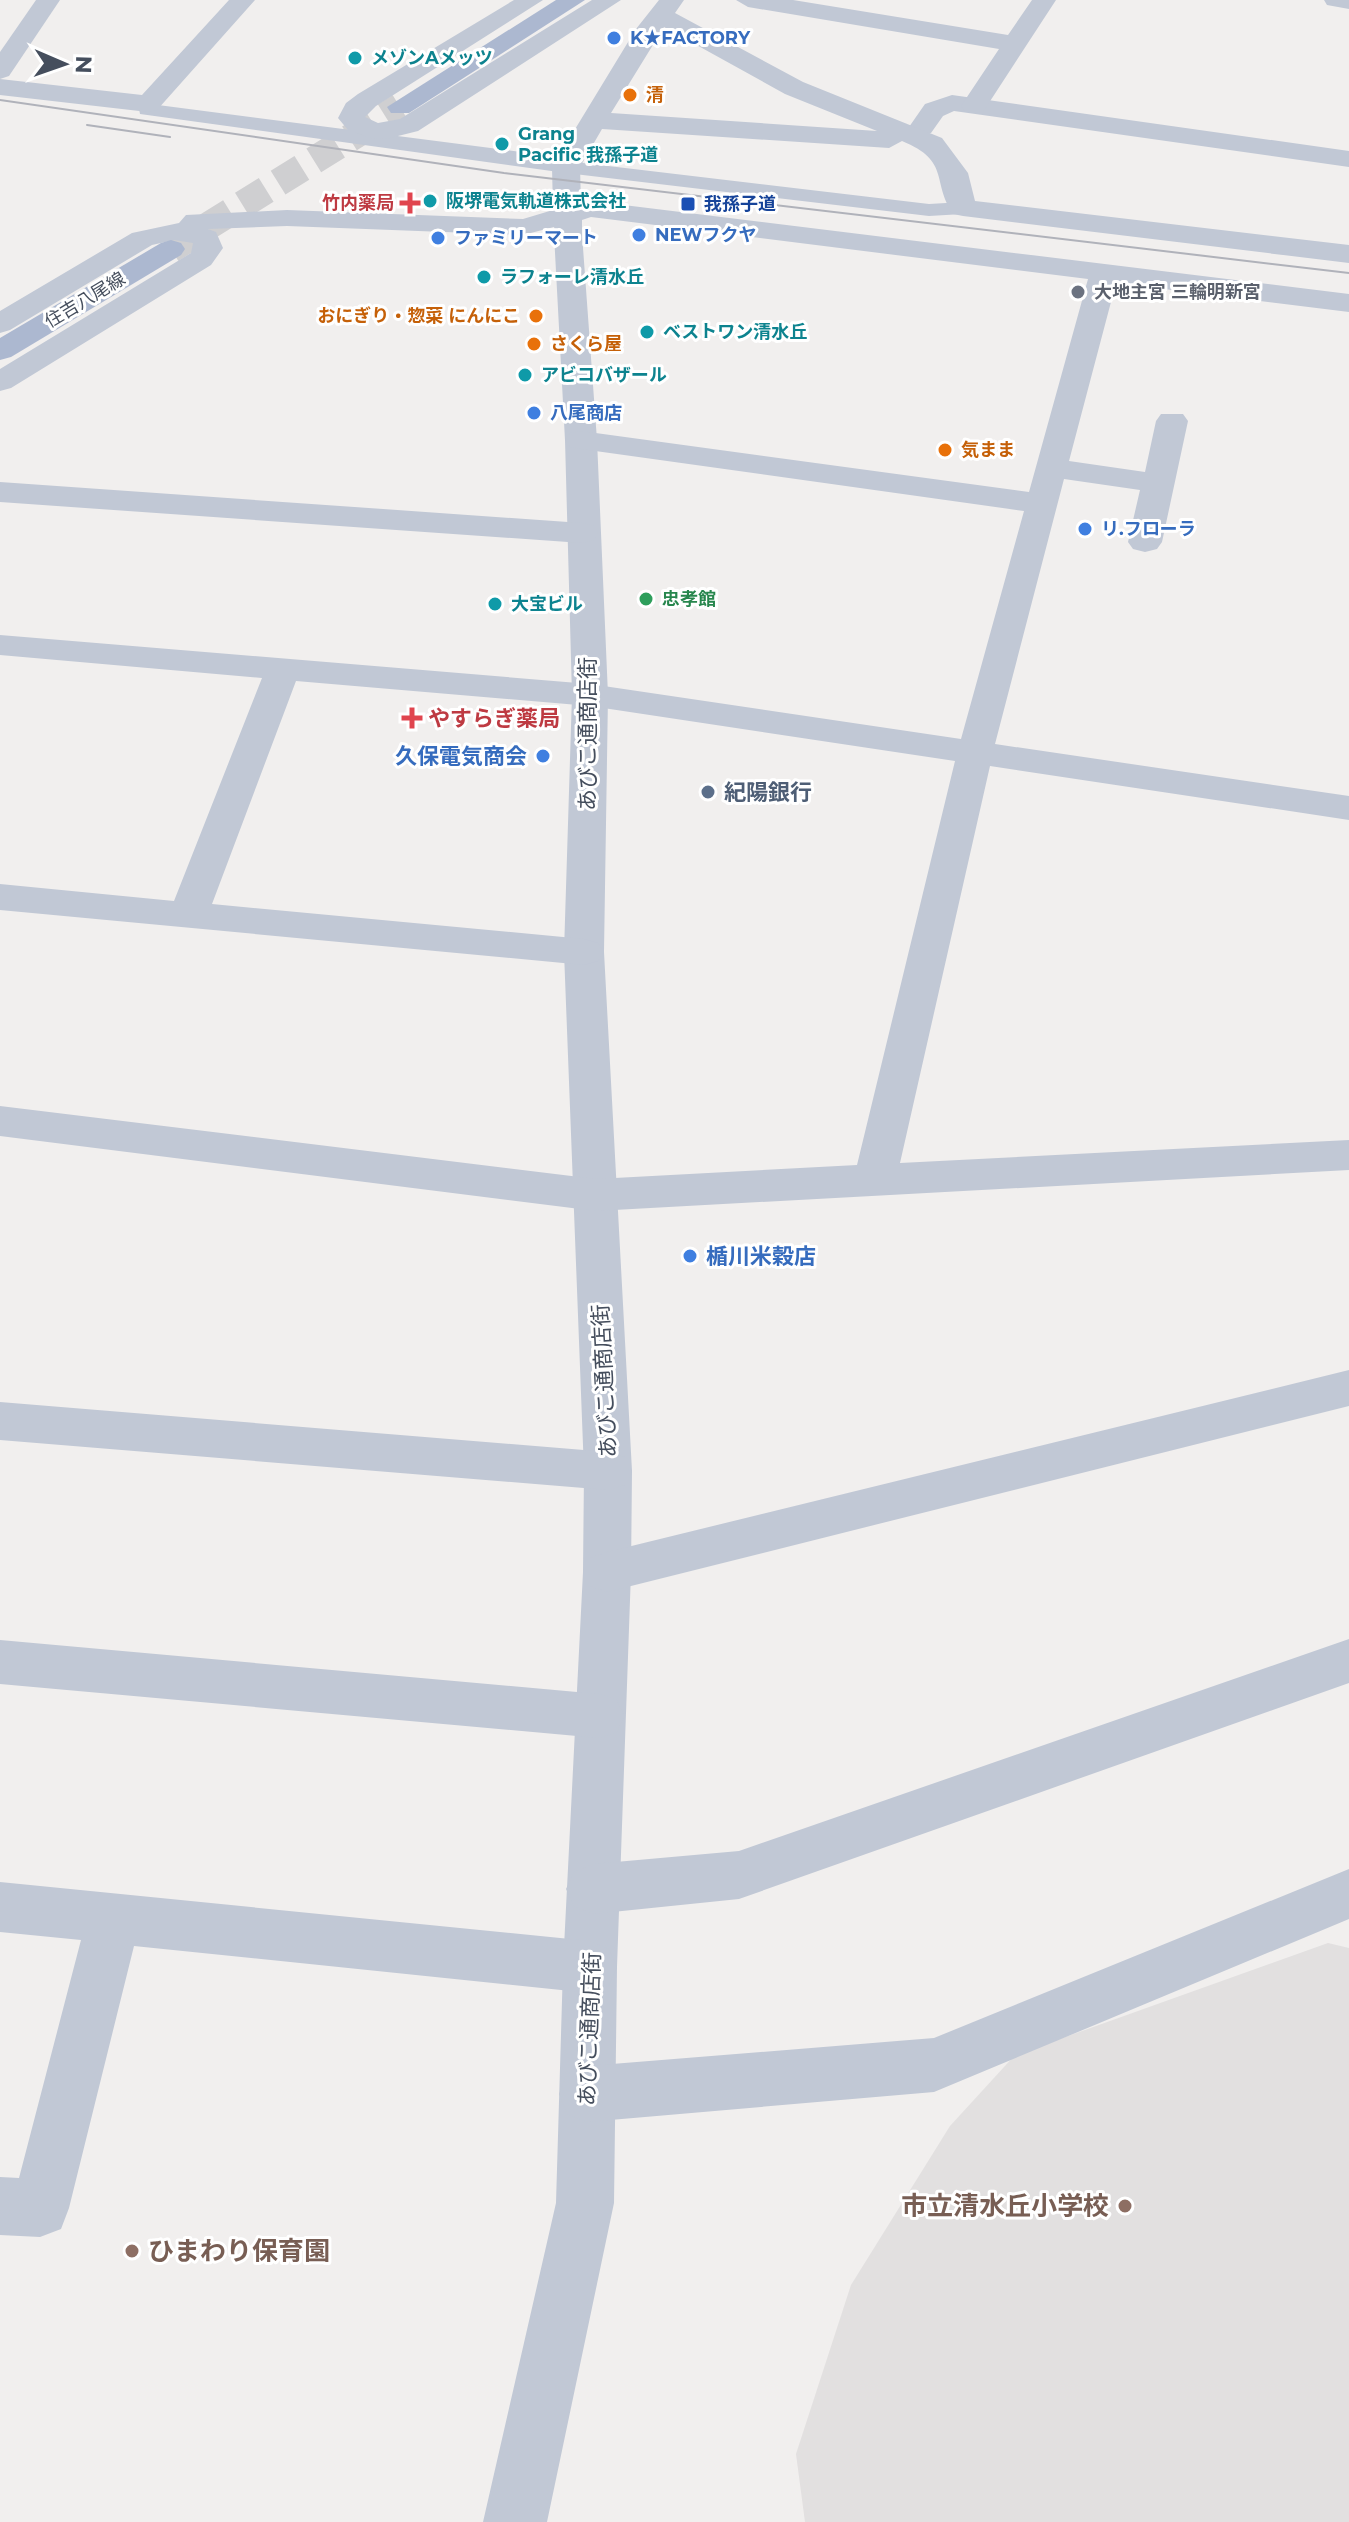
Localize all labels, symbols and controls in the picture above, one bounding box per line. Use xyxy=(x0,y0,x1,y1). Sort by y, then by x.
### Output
north arrow xyxy=(24,24,104,104)
place label: K★FACTORY xyxy=(630,27,751,49)
marker: K★FACTORY xyxy=(605,29,623,47)
place label: メゾンAメッツ xyxy=(371,47,493,69)
marker: メゾンAメッツ xyxy=(346,49,364,67)
text: N xyxy=(70,55,97,74)
place label: 清 xyxy=(646,84,664,106)
marker: 清 xyxy=(621,86,639,104)
place label: Grang Pacific 我孫子道 xyxy=(518,123,658,166)
marker: Grang Pacific 我孫子道 xyxy=(493,135,511,153)
place label: 阪堺電気軌道株式会社 xyxy=(446,190,626,212)
place label: 竹内薬局 xyxy=(322,192,394,214)
marker: 阪堺電気軌道株式会社 xyxy=(421,192,439,210)
place label: 我孫子道 xyxy=(704,193,776,215)
marker: 竹内薬局 xyxy=(401,194,419,212)
marker: 我孫子道 xyxy=(679,195,697,213)
place label: NEWフクヤ xyxy=(655,224,756,246)
marker: NEWフクヤ xyxy=(630,226,648,244)
place label: ファミリーマート xyxy=(454,227,598,249)
marker: ファミリーマート xyxy=(429,229,447,247)
place label: ラフォーレ清水丘 xyxy=(500,266,644,288)
street label: 住吉八尾線 xyxy=(41,267,129,333)
marker: ラフォーレ清水丘 xyxy=(475,268,493,286)
place label: 大地主宮 三輪明新宮 xyxy=(1094,281,1261,303)
marker: 大地主宮 三輪明新宮 xyxy=(1069,283,1087,301)
place label: おにぎり・惣菜 にんにこ xyxy=(317,305,520,327)
marker: おにぎり・惣菜 にんにこ xyxy=(527,307,545,325)
place label: ベストワン清水丘 xyxy=(663,321,807,343)
marker: ベストワン清水丘 xyxy=(638,323,656,341)
place label: さくら屋 xyxy=(550,333,622,355)
marker: さくら屋 xyxy=(525,335,543,353)
place label: アビコバザール xyxy=(541,364,667,386)
marker: アビコバザール xyxy=(516,366,534,384)
place label: 八尾商店 xyxy=(550,402,622,424)
marker: 八尾商店 xyxy=(525,404,543,422)
place label: 気まま xyxy=(961,439,1015,461)
marker: 気まま xyxy=(936,441,954,459)
place label: リ.フローラ xyxy=(1101,518,1196,540)
marker: リ.フローラ xyxy=(1076,520,1094,538)
place label: 忠孝館 xyxy=(662,588,716,610)
marker: 忠孝館 xyxy=(637,590,655,608)
place label: 大宝ビル xyxy=(511,593,583,615)
marker: 大宝ビル xyxy=(486,595,504,613)
street label: あびこ通商店街 xyxy=(574,657,601,811)
place label: やすらぎ薬局 xyxy=(428,705,560,732)
marker: やすらぎ薬局 xyxy=(403,709,421,727)
place label: 久保電気商会 xyxy=(395,743,527,770)
marker: 久保電気商会 xyxy=(534,747,552,765)
place label: 紀陽銀行 xyxy=(724,779,812,806)
marker: 紀陽銀行 xyxy=(699,783,717,801)
place label: 楯川米穀店 xyxy=(706,1243,816,1270)
marker: 楯川米穀店 xyxy=(681,1247,699,1265)
street label: あびこ通商店街 xyxy=(587,1303,622,1459)
street label: あびこ通商店街 xyxy=(573,1952,606,2106)
place label: 市立清水丘小学校 xyxy=(901,2190,1109,2222)
marker: 市立清水丘小学校 xyxy=(1116,2197,1134,2215)
place label: ひまわり保育園 xyxy=(148,2235,330,2267)
marker: ひまわり保育園 xyxy=(123,2242,141,2260)

